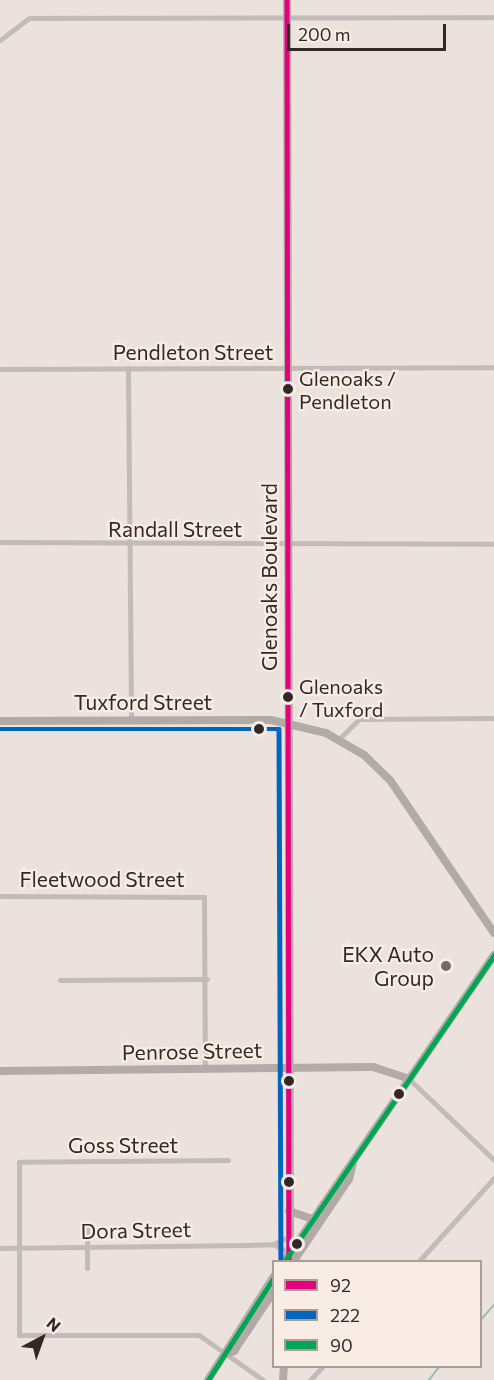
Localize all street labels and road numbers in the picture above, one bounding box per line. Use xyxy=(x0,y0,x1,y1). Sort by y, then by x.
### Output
street label: Pendleton Street xyxy=(113,339,273,365)
street label: Glenoaks Boulevard xyxy=(256,483,282,671)
street label: Randall Street xyxy=(108,516,242,542)
street label: Tuxford Street xyxy=(74,689,212,715)
street label: Fleetwood Street xyxy=(19,866,185,892)
street label: Penrose Street xyxy=(122,1037,262,1065)
street label: Goss Street xyxy=(68,1132,178,1158)
street label: Dora Street xyxy=(81,1216,191,1244)

